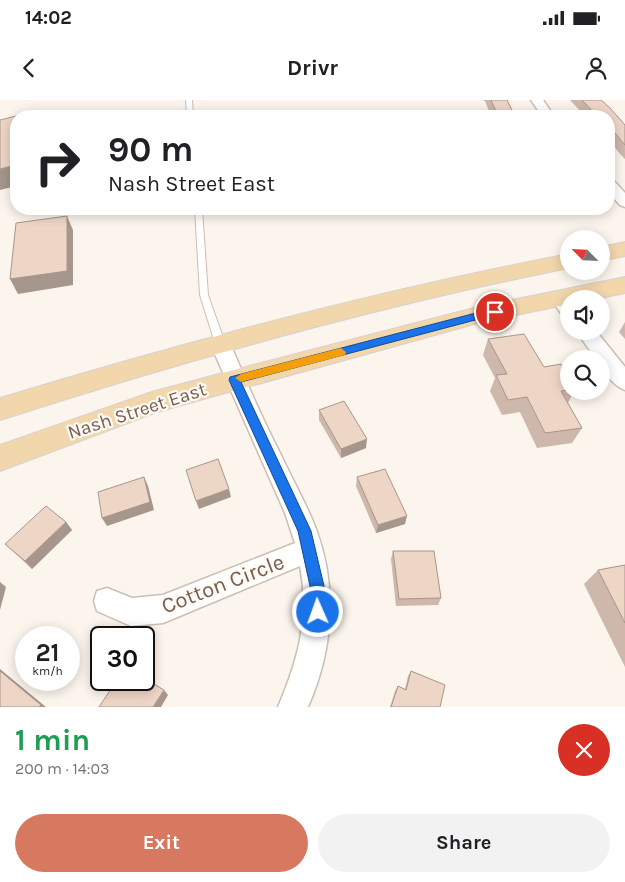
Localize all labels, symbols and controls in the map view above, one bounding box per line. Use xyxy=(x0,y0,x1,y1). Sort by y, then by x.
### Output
text: 14:02 xyxy=(25,7,72,29)
icon: back xyxy=(15,54,43,82)
icon: person xyxy=(582,54,610,82)
text: Drivr xyxy=(287,55,338,81)
text: 90 m xyxy=(108,129,194,170)
icon: right xyxy=(25,130,90,195)
text: Nash Street East xyxy=(108,171,275,197)
north arrow xyxy=(560,230,610,280)
map controls xyxy=(560,230,610,400)
button: sound xyxy=(560,290,610,340)
pin xyxy=(474,291,516,333)
icon: arrive xyxy=(481,298,509,326)
button: search xyxy=(560,350,610,400)
street label: Nash Street East xyxy=(65,378,209,444)
street label: Cotton Circle xyxy=(158,549,288,619)
position arrow xyxy=(291,585,343,637)
speed limit sign: 30 xyxy=(90,626,155,691)
text: 21 xyxy=(35,638,60,667)
text: km/h xyxy=(32,664,63,678)
text: 1 min xyxy=(15,722,90,758)
button: close xyxy=(558,724,610,776)
text: 200 m · 14:03 xyxy=(15,759,109,778)
button: Exit xyxy=(15,814,308,872)
button: Share xyxy=(318,814,610,872)

